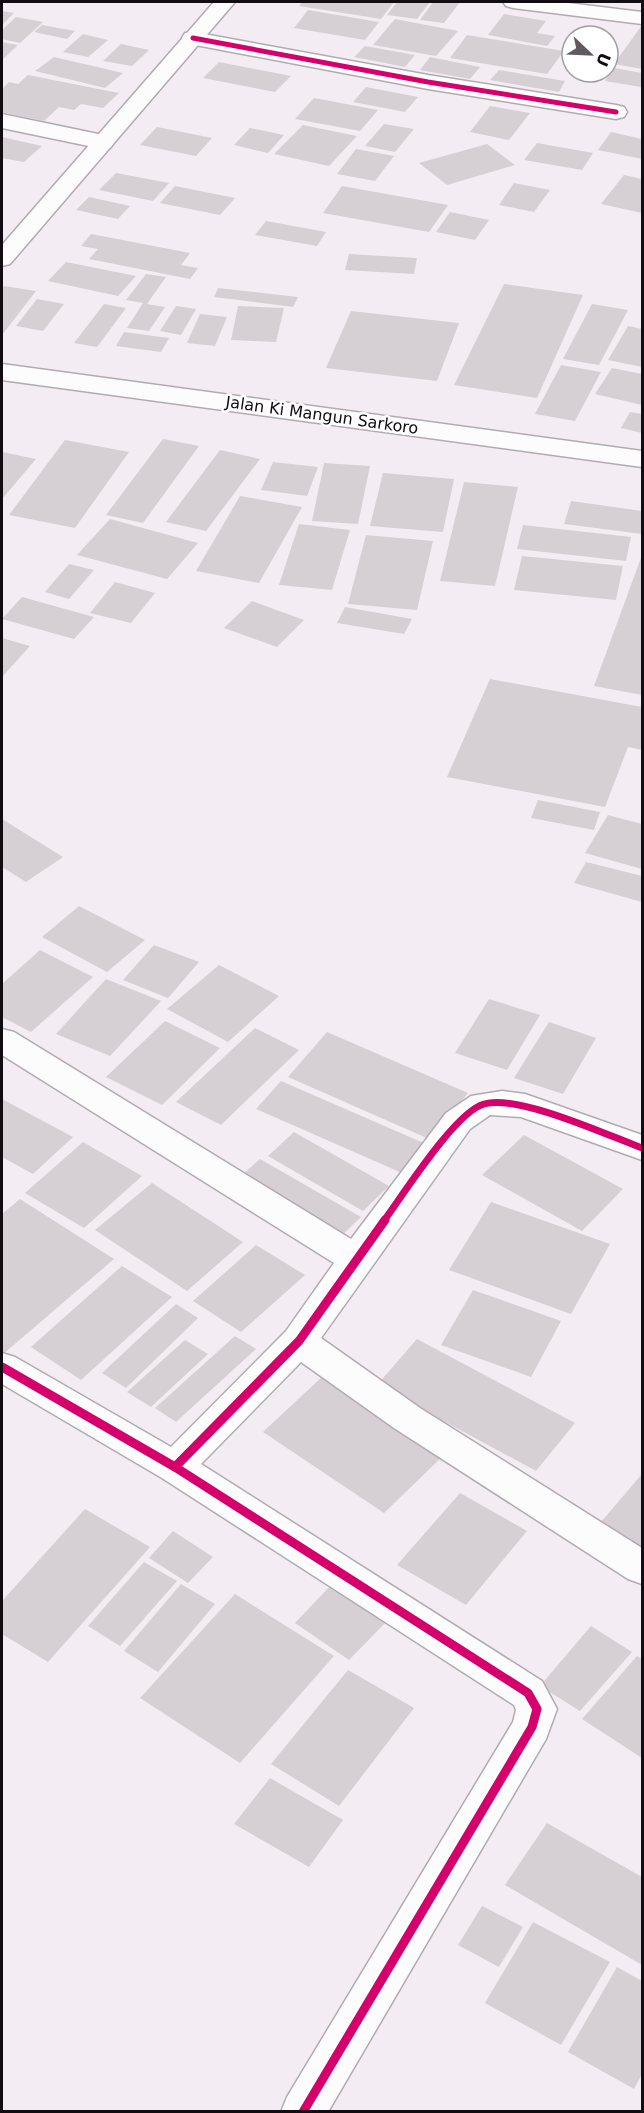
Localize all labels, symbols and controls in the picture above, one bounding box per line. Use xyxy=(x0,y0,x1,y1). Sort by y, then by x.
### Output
north arrow xyxy=(560,24,620,84)
text: U xyxy=(592,50,615,69)
street label: Jalan Ki Mangun Sarkoro xyxy=(223,392,420,438)

